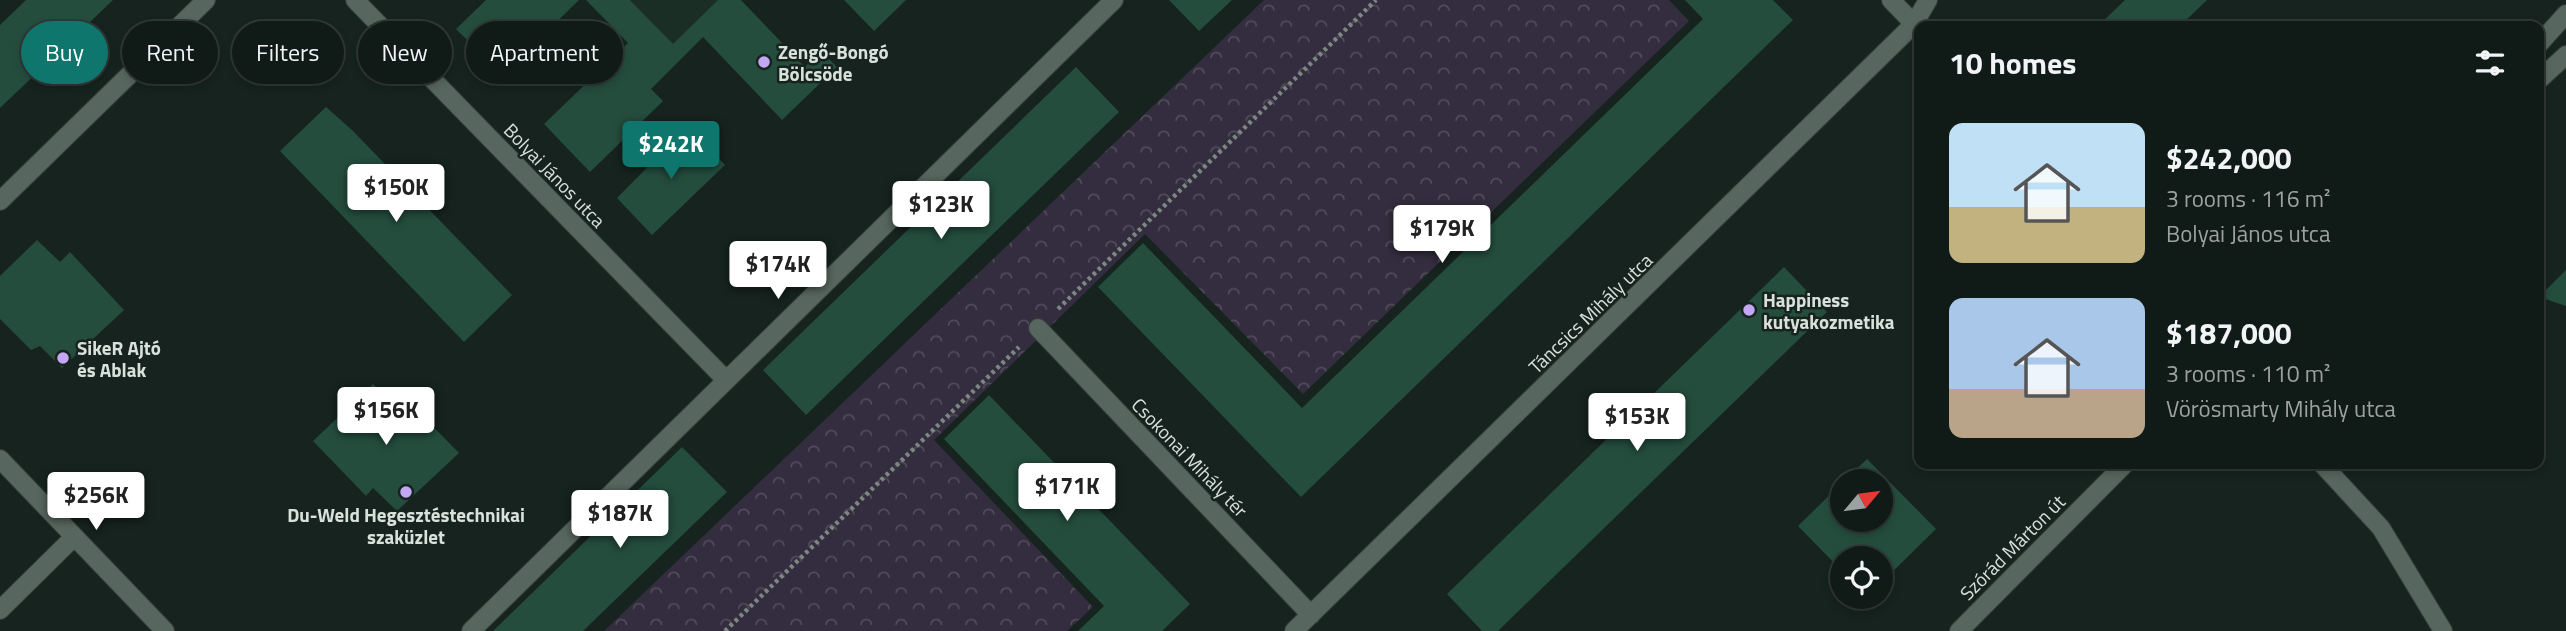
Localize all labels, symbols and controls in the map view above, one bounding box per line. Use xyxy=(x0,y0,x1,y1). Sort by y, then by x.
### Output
chip: Buy xyxy=(21,21,108,84)
chip: Rent xyxy=(122,21,218,84)
chip: Filters xyxy=(232,21,344,84)
chip: New xyxy=(358,21,452,84)
chip: Apartment xyxy=(466,21,623,84)
place label: Zengő-Bongó Bölcsöde xyxy=(778,37,889,88)
text: 10 homes xyxy=(1949,40,2076,86)
icon: filters xyxy=(2471,44,2509,82)
marker: Zengő-Bongó Bölcsöde xyxy=(756,54,772,70)
street label: Bolyai János utca xyxy=(497,116,613,234)
pin: $242K xyxy=(622,122,720,181)
text: $242K xyxy=(638,126,704,161)
text: $242,000 xyxy=(2166,135,2292,181)
icon: home xyxy=(2005,151,2089,235)
pin: $150K xyxy=(347,164,445,224)
text: $150K xyxy=(363,169,429,204)
text: 3 rooms · 116 m² xyxy=(2166,181,2330,216)
pin: $123K xyxy=(892,182,990,241)
text: $123K xyxy=(908,186,974,221)
pin: $179K xyxy=(1393,205,1491,265)
text: $179K xyxy=(1409,210,1475,245)
text: Bolyai János utca xyxy=(2166,216,2330,251)
pin: $174K xyxy=(729,242,827,301)
text: $174K xyxy=(745,246,811,281)
street label: Táncsics Mihály utca xyxy=(1521,246,1659,380)
place label: Happiness kutyakozmetika xyxy=(1763,285,1895,336)
marker: Happiness kutyakozmetika xyxy=(1741,302,1757,318)
text: $187,000 xyxy=(2166,310,2292,356)
icon: home xyxy=(2005,326,2089,410)
place label: SikeR Ajtó és Ablak xyxy=(77,333,161,384)
marker: SikeR Ajtó és Ablak xyxy=(55,350,71,366)
text: 3 rooms · 110 m² xyxy=(2166,356,2330,391)
pin: $156K xyxy=(337,388,435,447)
street label: Csokonai Mihály tér xyxy=(1125,391,1255,524)
text: Vörösmarty Mihály utca xyxy=(2166,391,2396,426)
text: $156K xyxy=(353,392,419,427)
pin: $153K xyxy=(1588,393,1686,453)
text: $153K xyxy=(1604,398,1670,433)
pin: $171K xyxy=(1018,463,1116,523)
text: $171K xyxy=(1034,468,1100,503)
north arrow xyxy=(1830,469,1894,532)
map controls xyxy=(1830,469,1893,609)
pin: $256K xyxy=(47,472,145,532)
text: $256K xyxy=(63,477,129,512)
marker: Du-Weld Hegesztéstechnikai szaküzlet xyxy=(398,484,414,500)
street label: Szórád Márton út xyxy=(1953,487,2072,606)
pin: $187K xyxy=(571,490,669,550)
text: $187K xyxy=(587,495,653,530)
place label: Du-Weld Hegesztéstechnikai szaküzlet xyxy=(287,500,525,551)
button: locate xyxy=(1830,546,1893,609)

